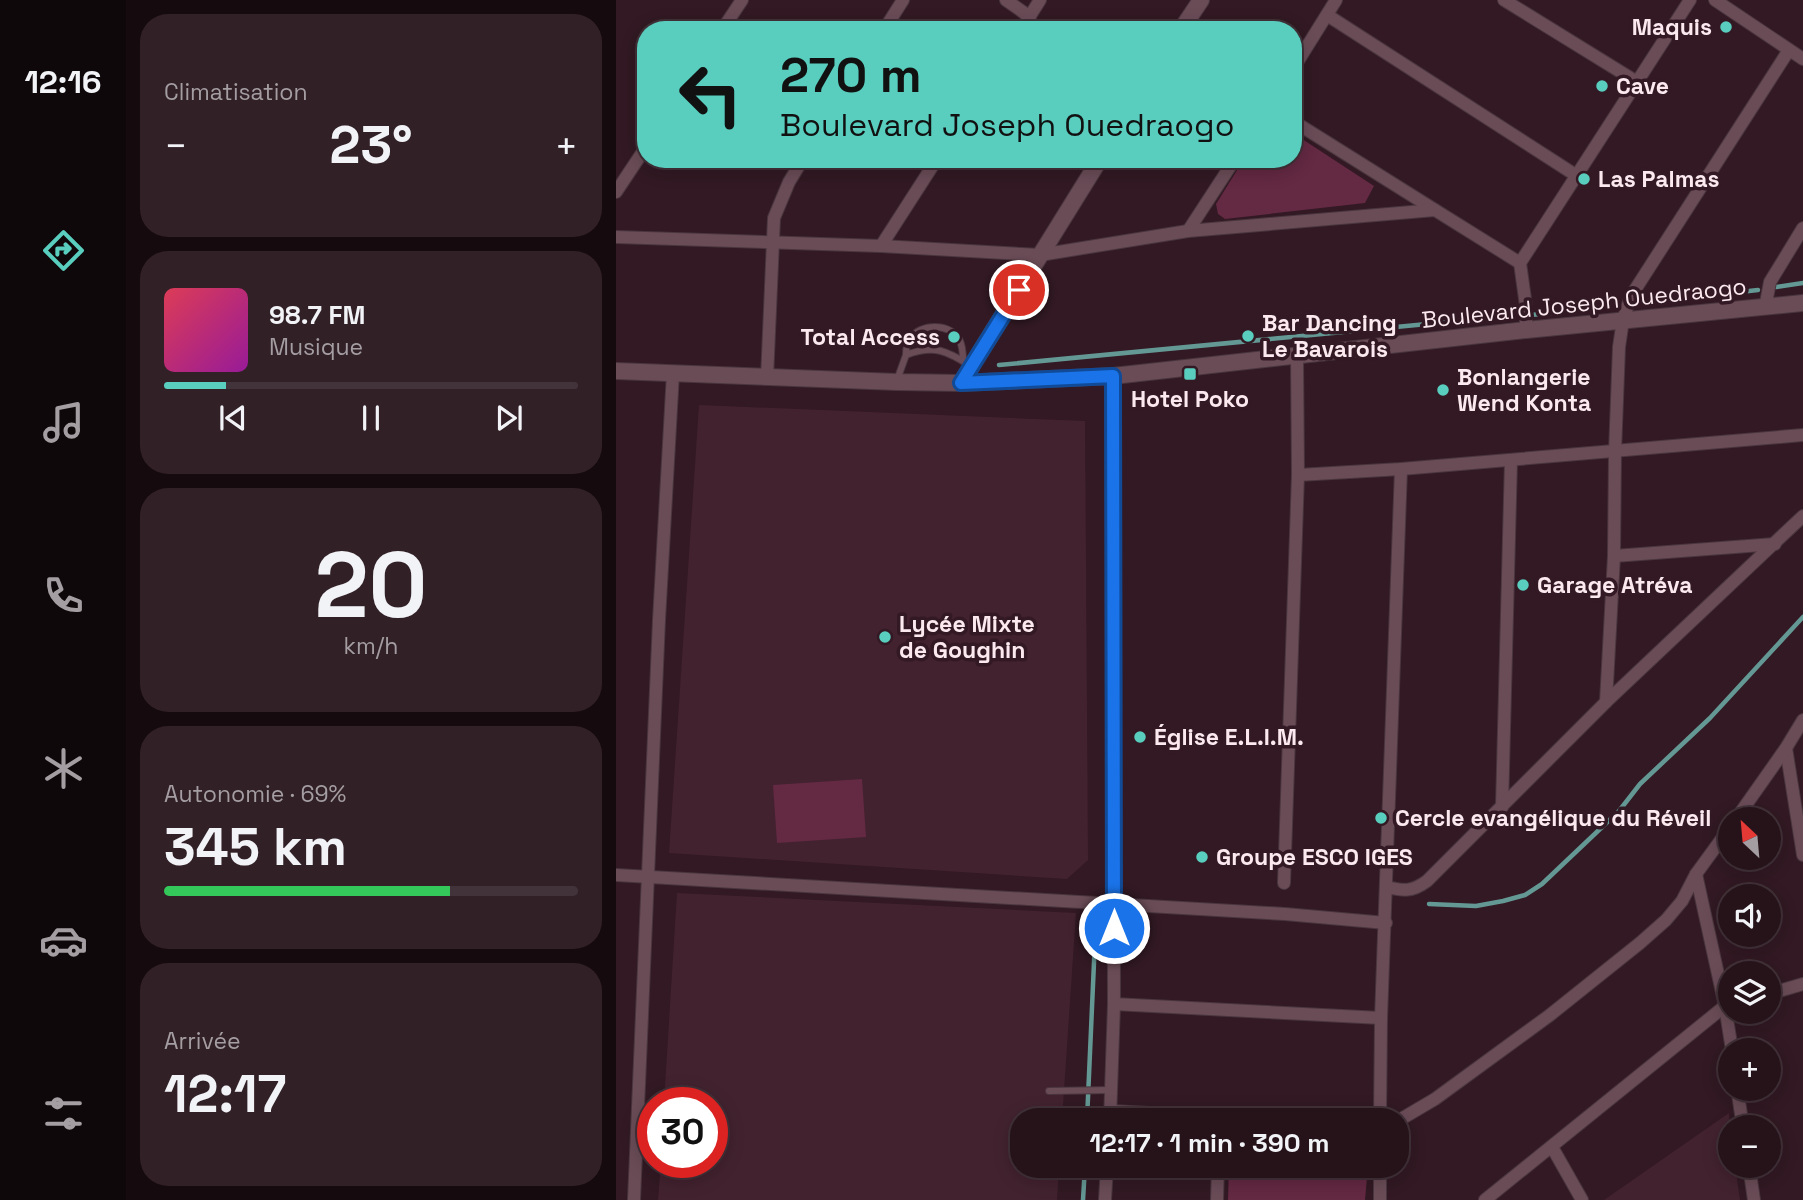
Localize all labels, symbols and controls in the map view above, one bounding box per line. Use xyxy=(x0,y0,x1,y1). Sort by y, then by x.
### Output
place label: Maquis xyxy=(1632,12,1712,42)
marker: Maquis xyxy=(1718,19,1734,35)
text: 270 m xyxy=(780,44,922,106)
icon: left xyxy=(665,49,756,140)
text: 12:16 xyxy=(24,62,102,102)
place label: Cave xyxy=(1616,71,1669,101)
text: Climatisation xyxy=(164,77,308,107)
marker: Cave xyxy=(1594,78,1610,94)
text: Boulevard Joseph Ouedraogo xyxy=(780,105,1234,145)
text: 23° xyxy=(330,112,413,178)
text: − xyxy=(164,122,188,170)
text: + xyxy=(554,122,578,170)
place label: Las Palmas xyxy=(1598,164,1720,194)
marker: Las Palmas xyxy=(1576,171,1592,187)
icon: directions xyxy=(39,226,88,275)
pin xyxy=(989,260,1049,320)
icon: arrive xyxy=(1000,271,1038,309)
street label: Boulevard Joseph Ouedraogo xyxy=(1420,271,1748,335)
text: 98.7 FM xyxy=(269,298,365,332)
place label: Bar Dancing Le Bavarois xyxy=(1262,308,1397,364)
place label: Total Access xyxy=(801,322,940,352)
marker: Bar Dancing Le Bavarois xyxy=(1240,328,1256,344)
marker: Total Access xyxy=(946,329,962,345)
text: Musique xyxy=(269,332,363,362)
place label: Bonlangerie Wend Konta xyxy=(1457,362,1591,418)
marker: Hotel Poko xyxy=(1182,366,1198,382)
marker: Bonlangerie Wend Konta xyxy=(1435,382,1451,398)
place label: Hotel Poko xyxy=(1131,384,1249,414)
icon: music xyxy=(39,398,88,447)
icon: previous xyxy=(214,399,252,437)
icon: pause xyxy=(352,399,390,437)
icon: next xyxy=(490,399,528,437)
text: 20 xyxy=(314,527,428,644)
place label: Garage Atréva xyxy=(1537,570,1693,600)
icon: phone xyxy=(39,571,88,620)
marker: Garage Atréva xyxy=(1515,577,1531,593)
place label: Lycée Mixte de Goughin xyxy=(899,609,1035,665)
marker: Lycée Mixte de Goughin xyxy=(877,629,893,645)
text: km/h xyxy=(344,631,398,661)
place label: Église E.L.I.M. xyxy=(1154,722,1304,752)
marker: Église E.L.I.M. xyxy=(1132,729,1148,745)
icon: climate xyxy=(39,744,88,793)
text: Autonomie · 69% xyxy=(164,779,346,809)
place label: Cercle evangélique du Réveil xyxy=(1395,803,1711,833)
north arrow xyxy=(1718,807,1782,870)
map controls xyxy=(1718,807,1781,1178)
marker: Cercle evangélique du Réveil xyxy=(1373,810,1389,826)
text: 345 km xyxy=(164,814,347,880)
place label: Groupe ESCO IGES xyxy=(1216,842,1413,872)
marker: Groupe ESCO IGES xyxy=(1194,849,1210,865)
button: sound xyxy=(1718,884,1781,947)
position arrow xyxy=(1077,891,1151,965)
icon: car xyxy=(39,916,88,965)
button: layers xyxy=(1718,961,1781,1024)
text: Arrivée xyxy=(164,1026,241,1056)
button: + xyxy=(1718,1038,1781,1101)
text: 12:17 xyxy=(164,1061,286,1127)
speed limit sign: 30 xyxy=(637,1087,728,1178)
icon: filters xyxy=(39,1089,88,1138)
button: − xyxy=(1718,1115,1781,1178)
text: 12:17 · 1 min · 390 m xyxy=(1090,1126,1329,1160)

